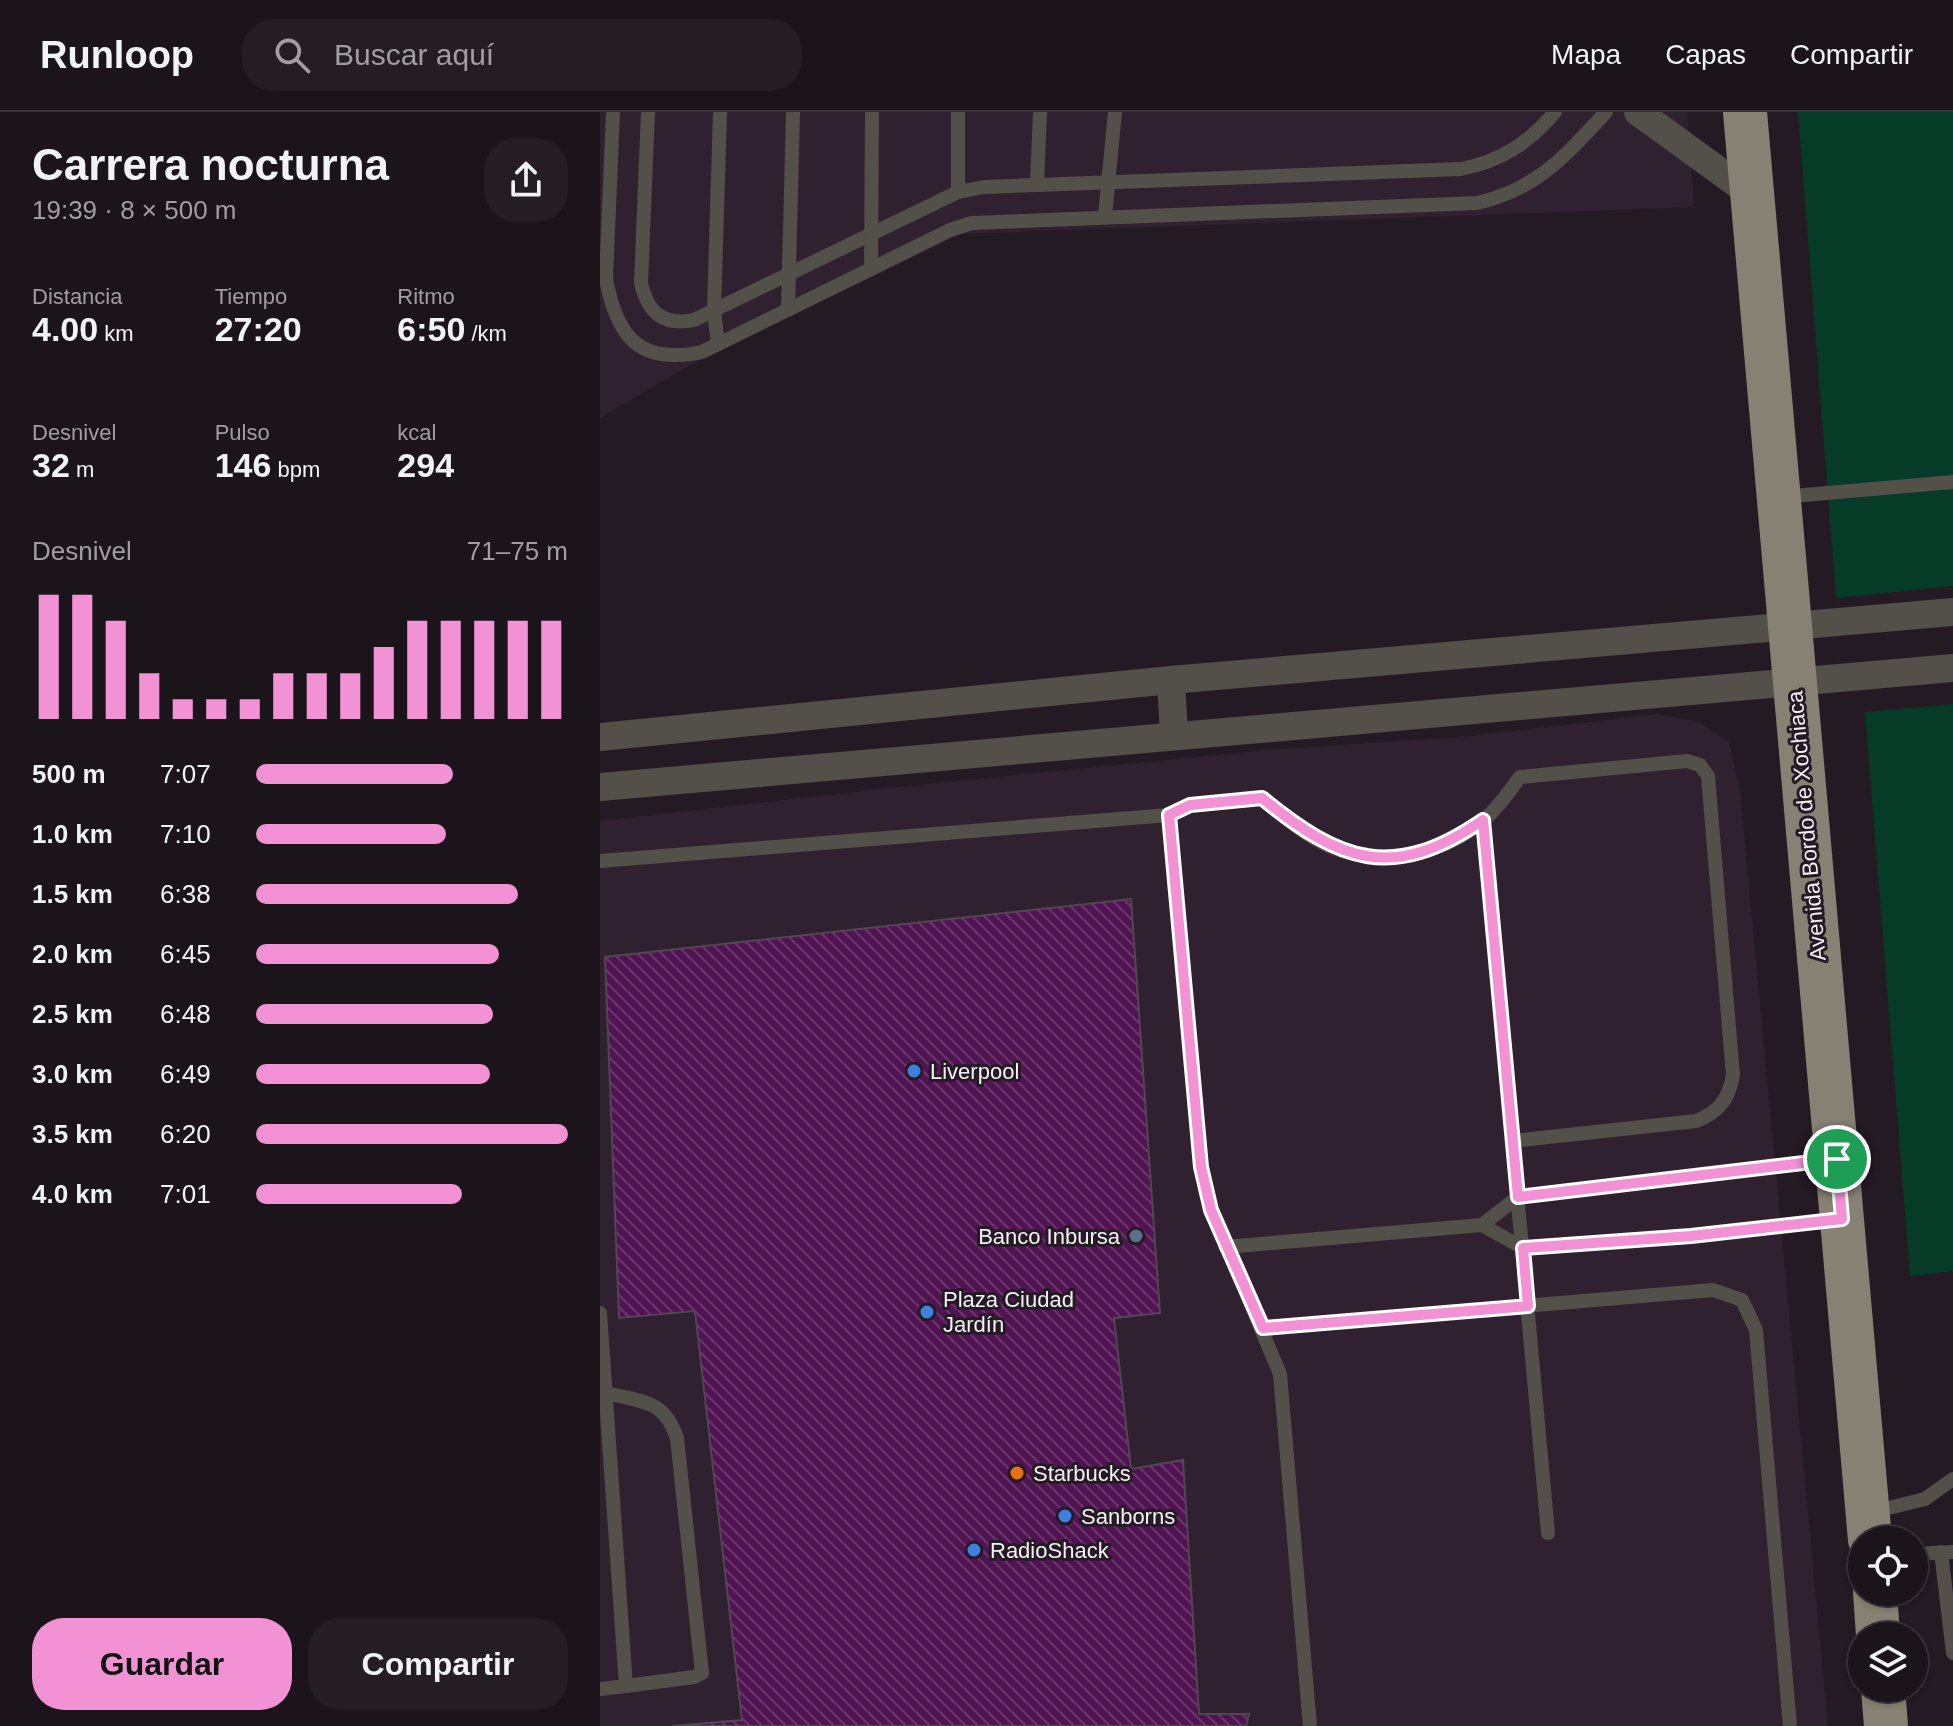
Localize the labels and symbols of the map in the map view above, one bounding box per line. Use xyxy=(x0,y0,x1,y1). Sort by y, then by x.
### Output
street label: Avenida Bordo de Xochiaca xyxy=(1782,689,1831,962)
place label: Liverpool xyxy=(930,1059,1019,1084)
marker: Liverpool xyxy=(905,1062,923,1080)
pin xyxy=(1803,1125,1871,1193)
place label: Banco Inbursa xyxy=(978,1224,1121,1249)
marker: Banco Inbursa xyxy=(1127,1227,1145,1245)
place label: Plaza Ciudad Jardín xyxy=(943,1287,1074,1337)
marker: Plaza Ciudad Jardín xyxy=(918,1303,936,1321)
place label: Starbucks xyxy=(1033,1461,1131,1486)
marker: Starbucks xyxy=(1008,1464,1026,1482)
place label: Sanborns xyxy=(1081,1504,1175,1529)
marker: Sanborns xyxy=(1056,1507,1074,1525)
place label: RadioShack xyxy=(990,1538,1110,1563)
marker: RadioShack xyxy=(965,1541,983,1559)

